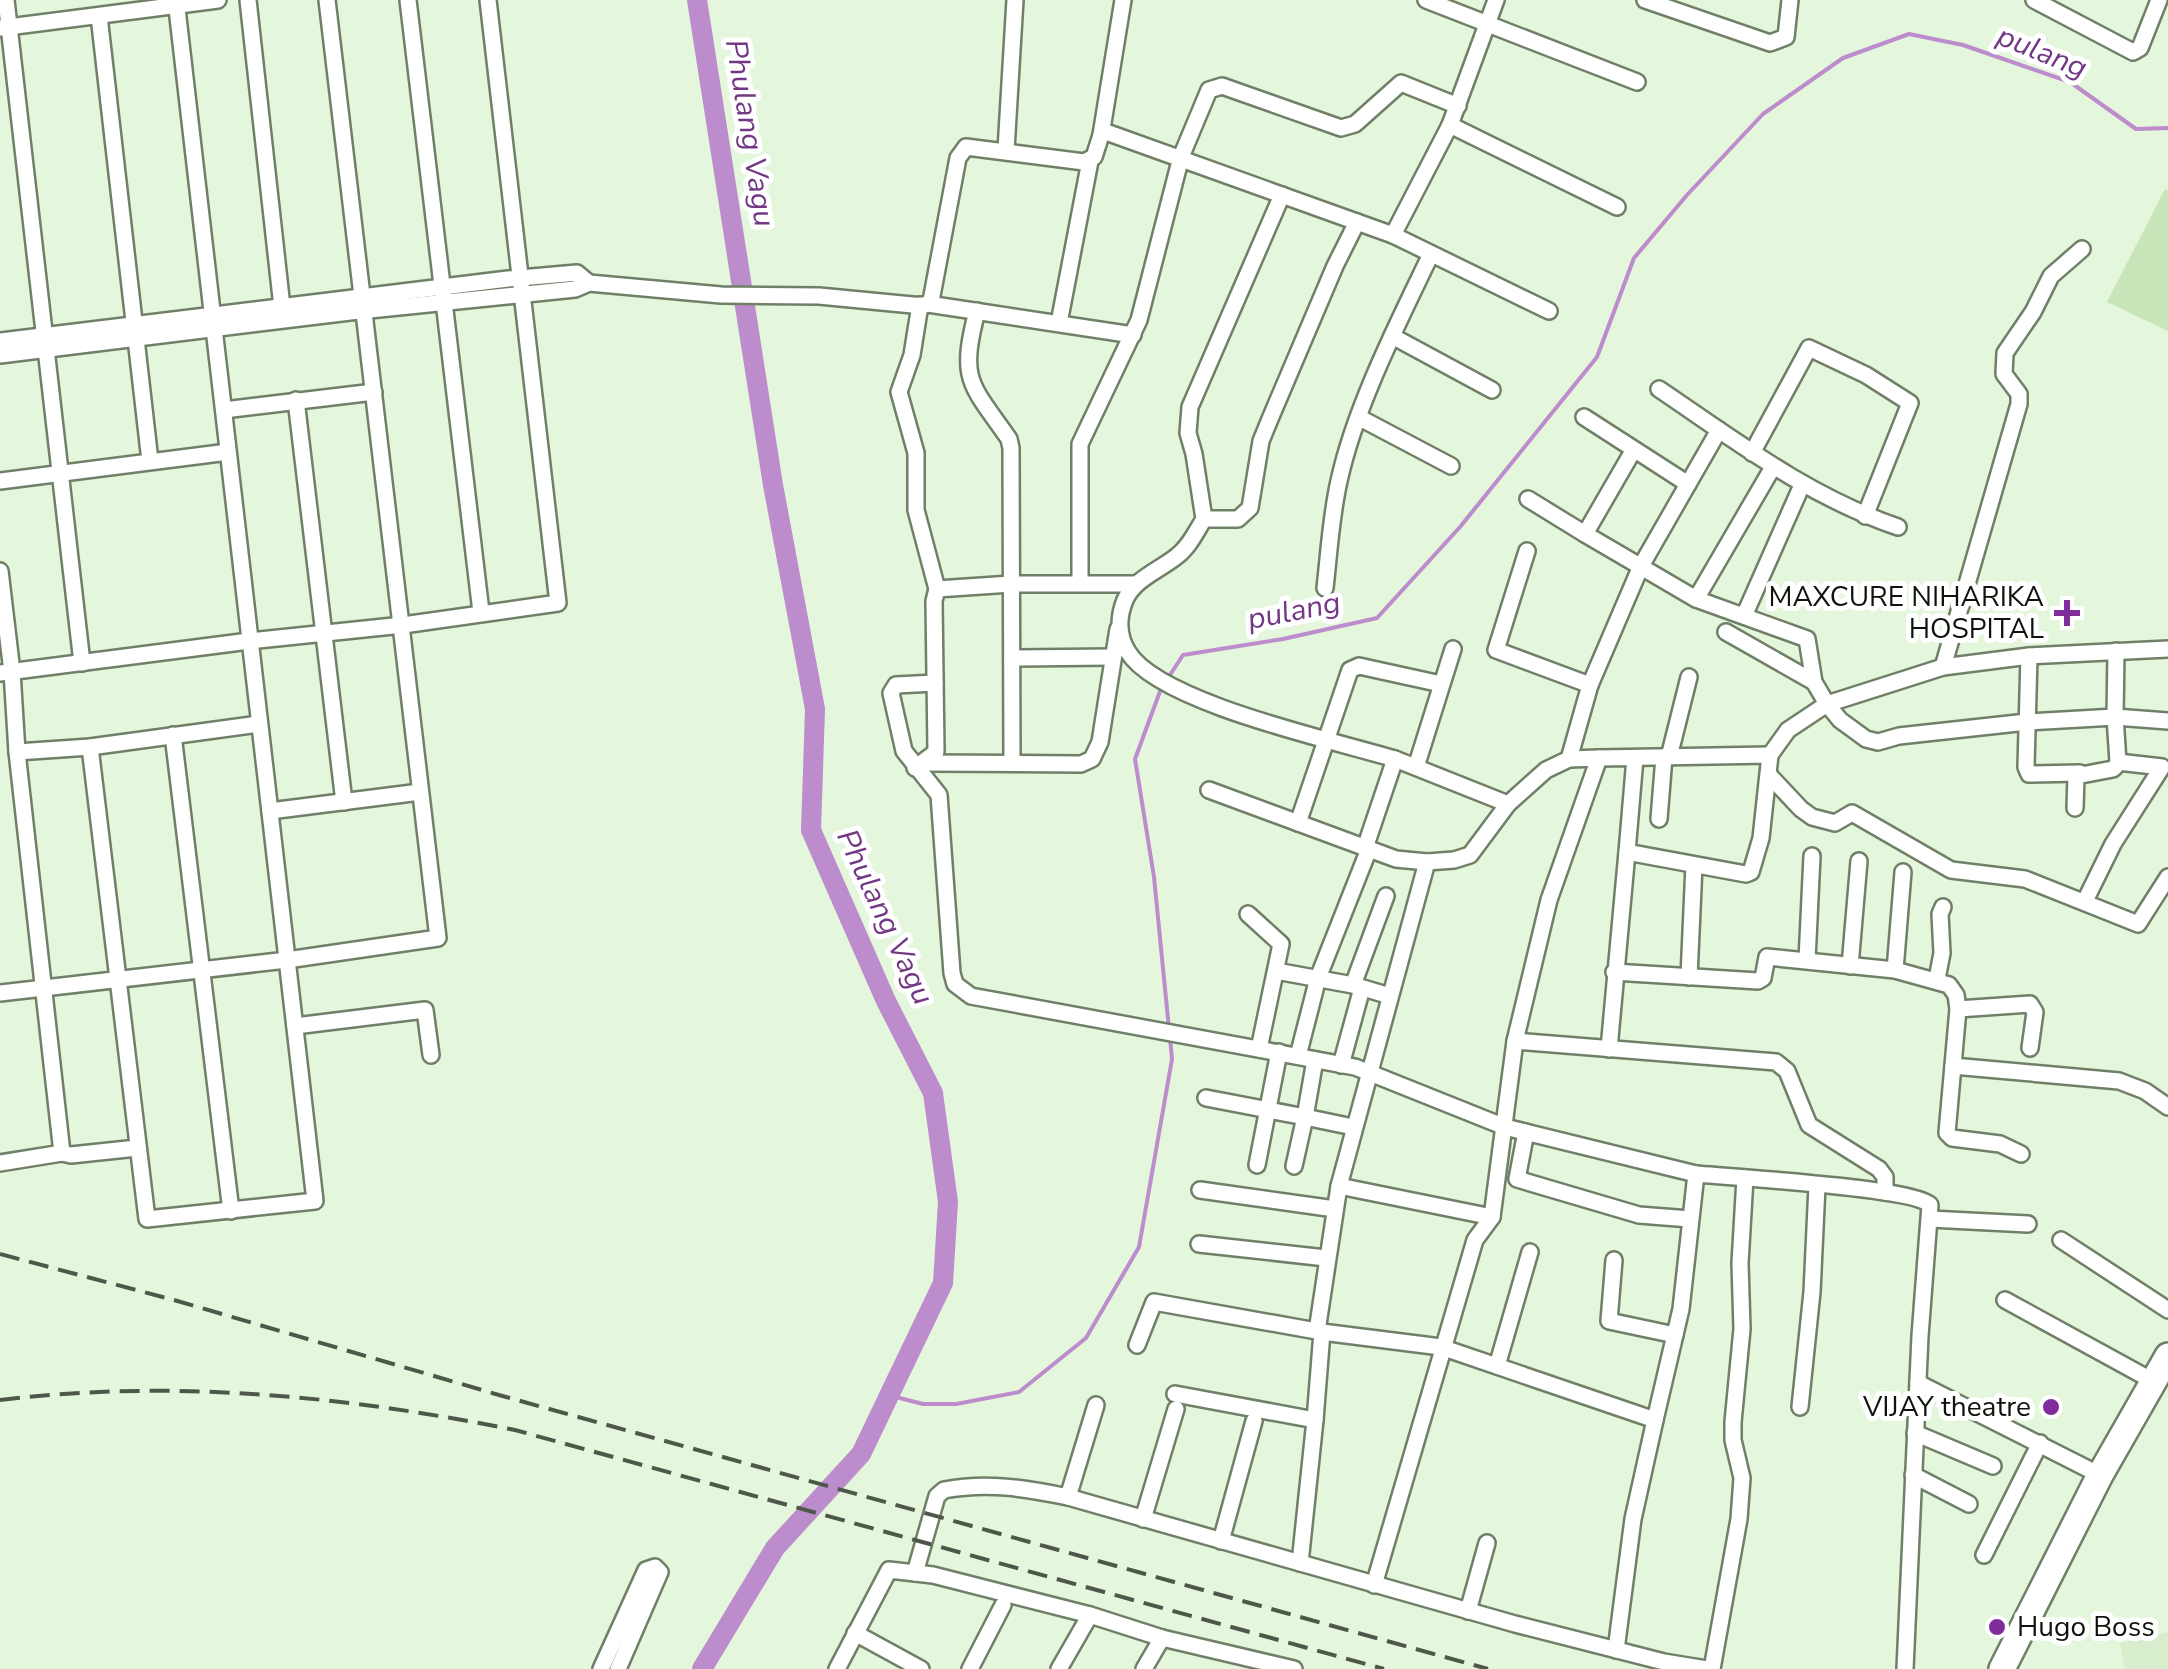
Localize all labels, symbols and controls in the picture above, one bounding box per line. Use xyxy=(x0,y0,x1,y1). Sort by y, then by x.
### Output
water label: pulang xyxy=(1991,15,2093,89)
water label: Phulang Vagu xyxy=(715,36,785,230)
place label: MAXCURE NIHARIKA HOSPITAL xyxy=(1769,578,2044,648)
water label: pulang xyxy=(1244,582,1344,640)
marker: MAXCURE NIHARIKA HOSPITAL xyxy=(2054,600,2080,626)
water label: Phulang Vagu xyxy=(826,823,944,1011)
place label: VIJAY theatre xyxy=(1862,1388,2031,1426)
marker: VIJAY theatre xyxy=(2040,1396,2062,1418)
place label: Hugo Boss xyxy=(2017,1608,2155,1646)
marker: Hugo Boss xyxy=(1986,1616,2008,1638)

